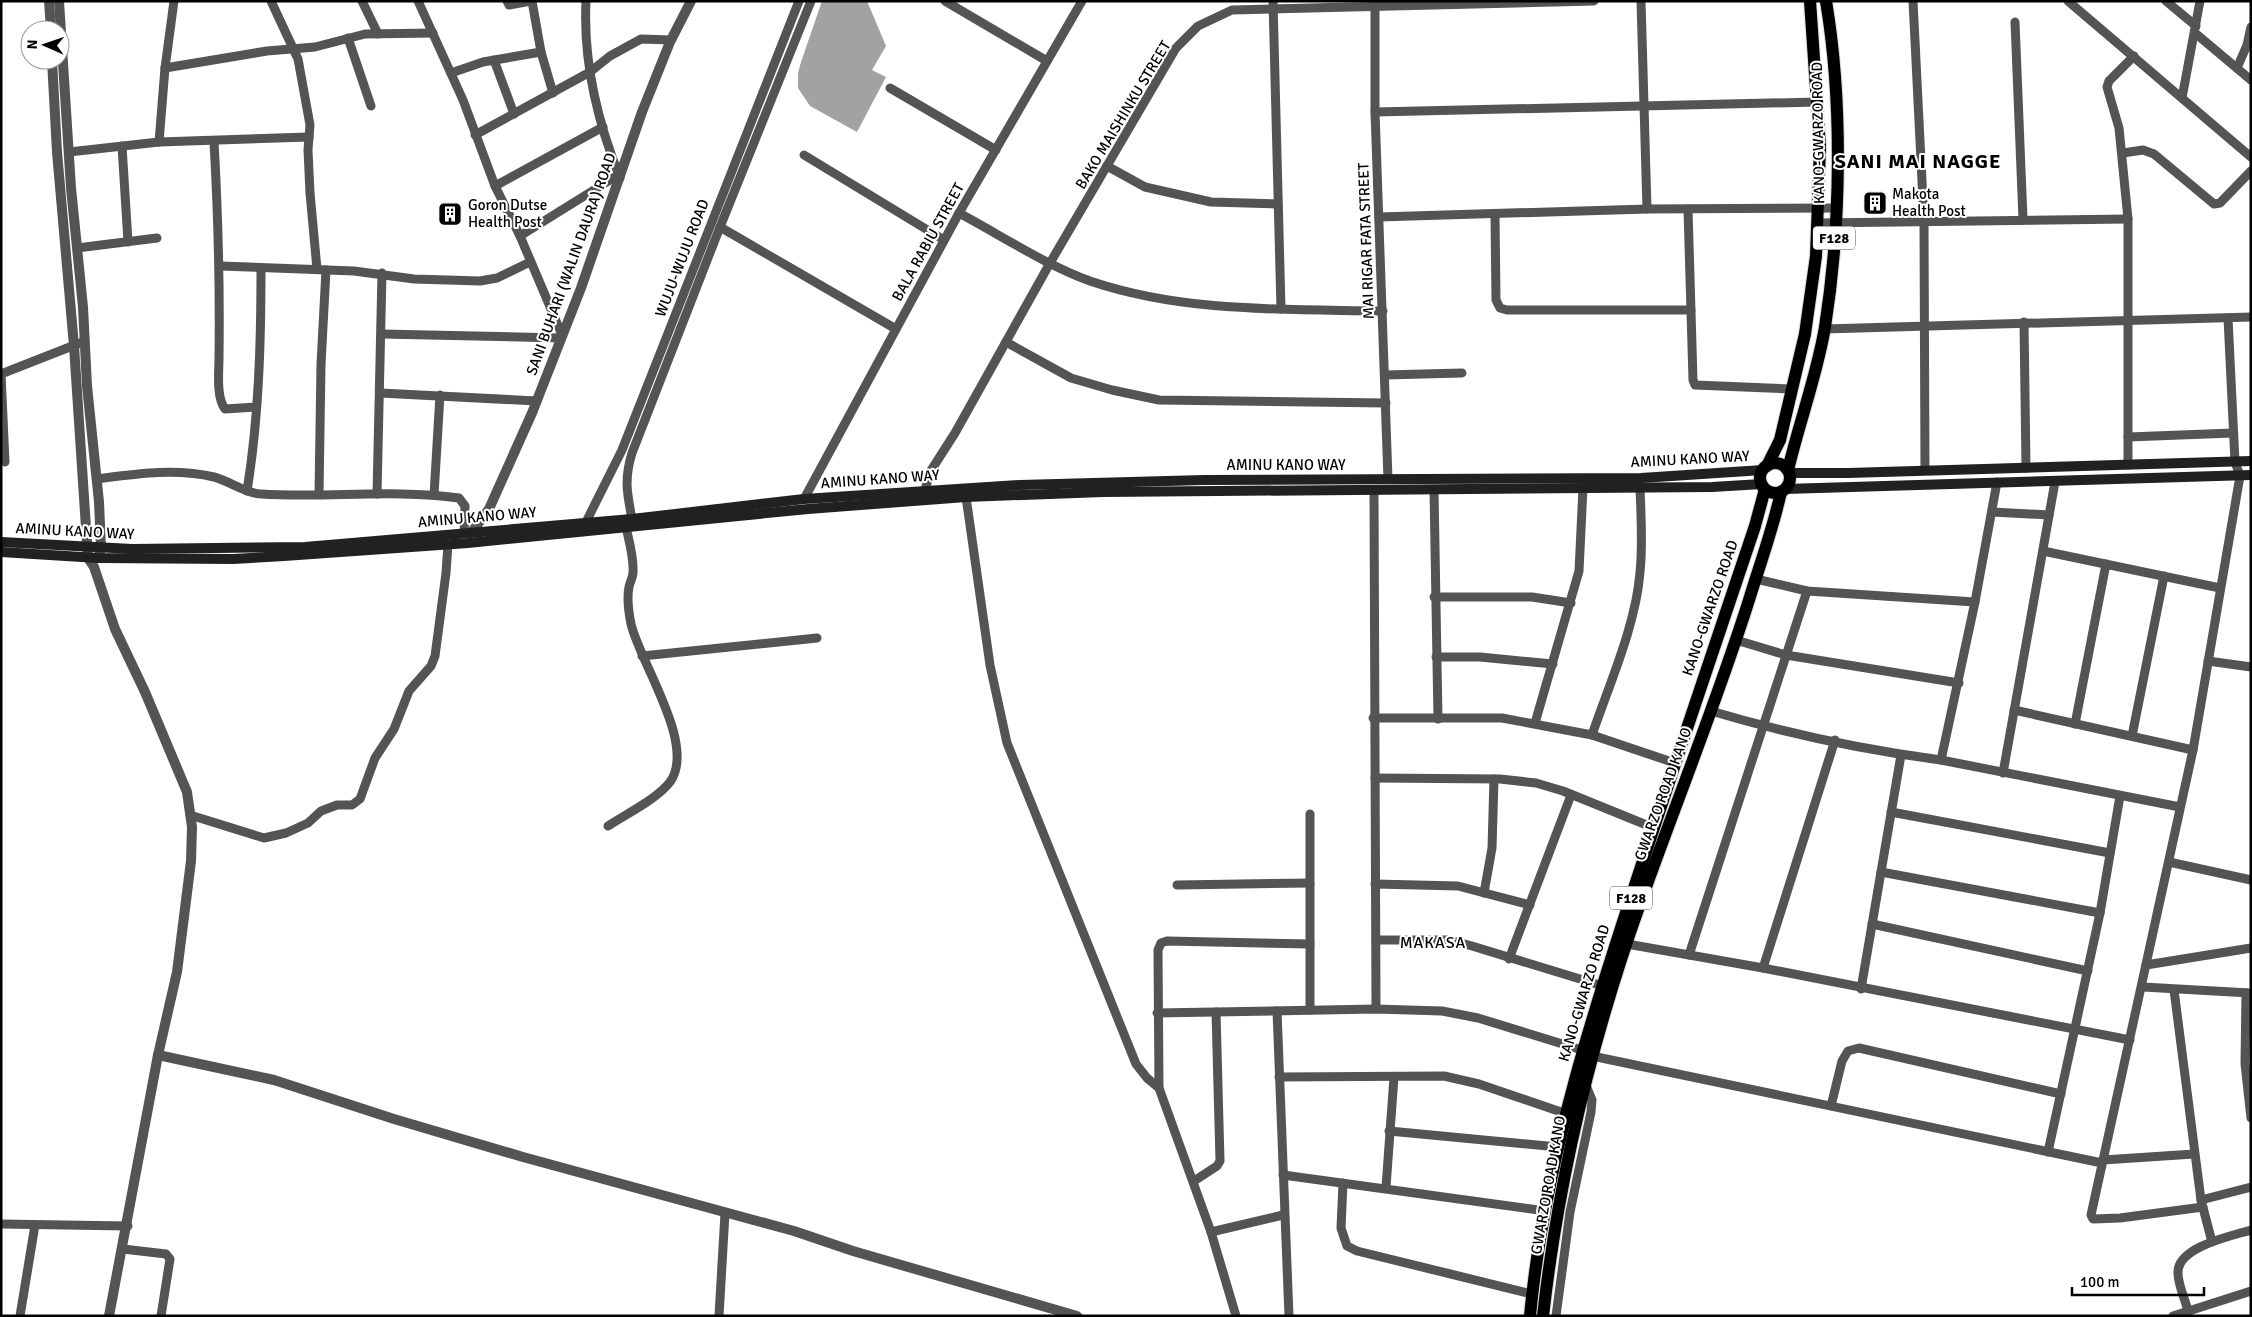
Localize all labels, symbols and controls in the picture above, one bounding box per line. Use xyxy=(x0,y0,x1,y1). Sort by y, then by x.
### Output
north arrow xyxy=(20,20,70,70)
street label: BAKO MAISHINKU STREET xyxy=(1072,37,1175,192)
text: N xyxy=(24,39,41,50)
street label: KANO-GWARZO ROAD xyxy=(1808,62,1828,204)
district label: SANI MAI NAGGE xyxy=(1835,149,2001,174)
street label: SANI BUHARI (WALIN DAURA) ROAD xyxy=(522,150,620,378)
street label: MAI RIGAR FATA STREET xyxy=(1354,162,1378,319)
street label: BALA RABIU STREET xyxy=(888,179,968,304)
place label: Makota Health Post xyxy=(1892,185,1966,220)
building icon: Makota Health Post xyxy=(1862,190,1888,216)
place label: Goron Dutse Health Post xyxy=(468,196,547,231)
street label: WUJU-WUJU ROAD xyxy=(651,197,713,319)
building icon: Goron Dutse Health Post xyxy=(437,201,463,227)
road number: F128 xyxy=(1813,227,1855,250)
street label: AMINU KANO WAY xyxy=(1630,447,1750,471)
street label: AMINU KANO WAY xyxy=(1227,456,1346,474)
street label: AMINU KANO WAY xyxy=(820,466,940,492)
street label: AMINU KANO WAY xyxy=(417,503,537,531)
street label: AMINU KANO WAY xyxy=(15,519,135,543)
street label: KANO-GWARZO ROAD xyxy=(1678,538,1742,678)
street label: GWARZO ROAD KANO xyxy=(1631,725,1695,863)
road number: F128 xyxy=(1610,886,1652,910)
street label: KANO-GWARZO ROAD xyxy=(1555,922,1613,1064)
district label: MAKASA xyxy=(1400,933,1466,953)
street label: GWARZO ROAD KANO xyxy=(1527,1114,1569,1256)
scale bar xyxy=(2072,1264,2204,1296)
text: 100 m xyxy=(2080,1273,2120,1291)

